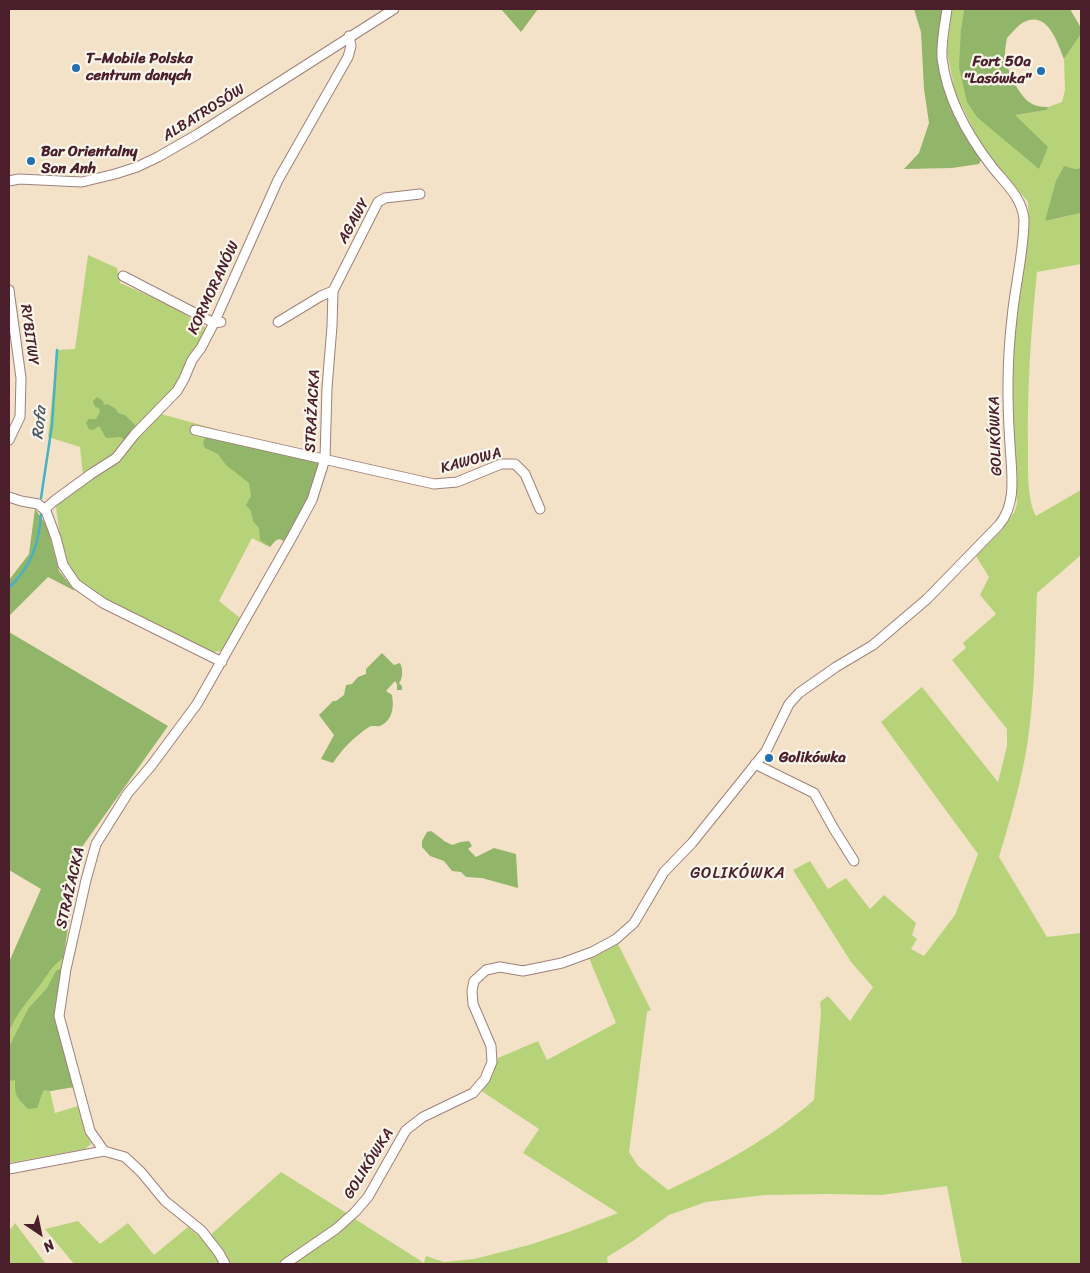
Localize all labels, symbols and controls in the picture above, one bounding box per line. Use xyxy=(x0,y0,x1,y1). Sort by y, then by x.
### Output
place label: T‑Mobile Polska centrum danych xyxy=(86,50,193,85)
place label: Fort 50a "Lasówka" xyxy=(964,53,1031,88)
marker: T‑Mobile Polska centrum danych xyxy=(70,62,82,74)
marker: Fort 50a "Lasówka" xyxy=(1035,65,1047,77)
street label: ALBATROSÓW xyxy=(160,81,248,145)
place label: Bar Orientalny Son Anh xyxy=(41,143,137,178)
marker: Bar Orientalny Son Anh xyxy=(25,155,37,167)
street label: AGAWY xyxy=(334,195,374,247)
street label: KORMORANÓW xyxy=(185,238,243,338)
street label: RYBITWY xyxy=(16,303,42,367)
street label: STRAŻACKA xyxy=(302,369,324,453)
street label: GOLIKÓWKA xyxy=(986,396,1006,476)
water label: Rofa xyxy=(29,406,51,440)
street label: KAWOWA xyxy=(439,444,503,478)
place label: Golikówka xyxy=(779,749,846,767)
marker: Golikówka xyxy=(763,752,775,764)
street label: STRAŻACKA xyxy=(53,846,89,930)
district label: GOLIKÓWKA xyxy=(690,864,786,884)
street label: GOLIKÓWKA xyxy=(340,1125,398,1203)
north arrow xyxy=(15,1208,65,1258)
text: N xyxy=(38,1233,60,1259)

